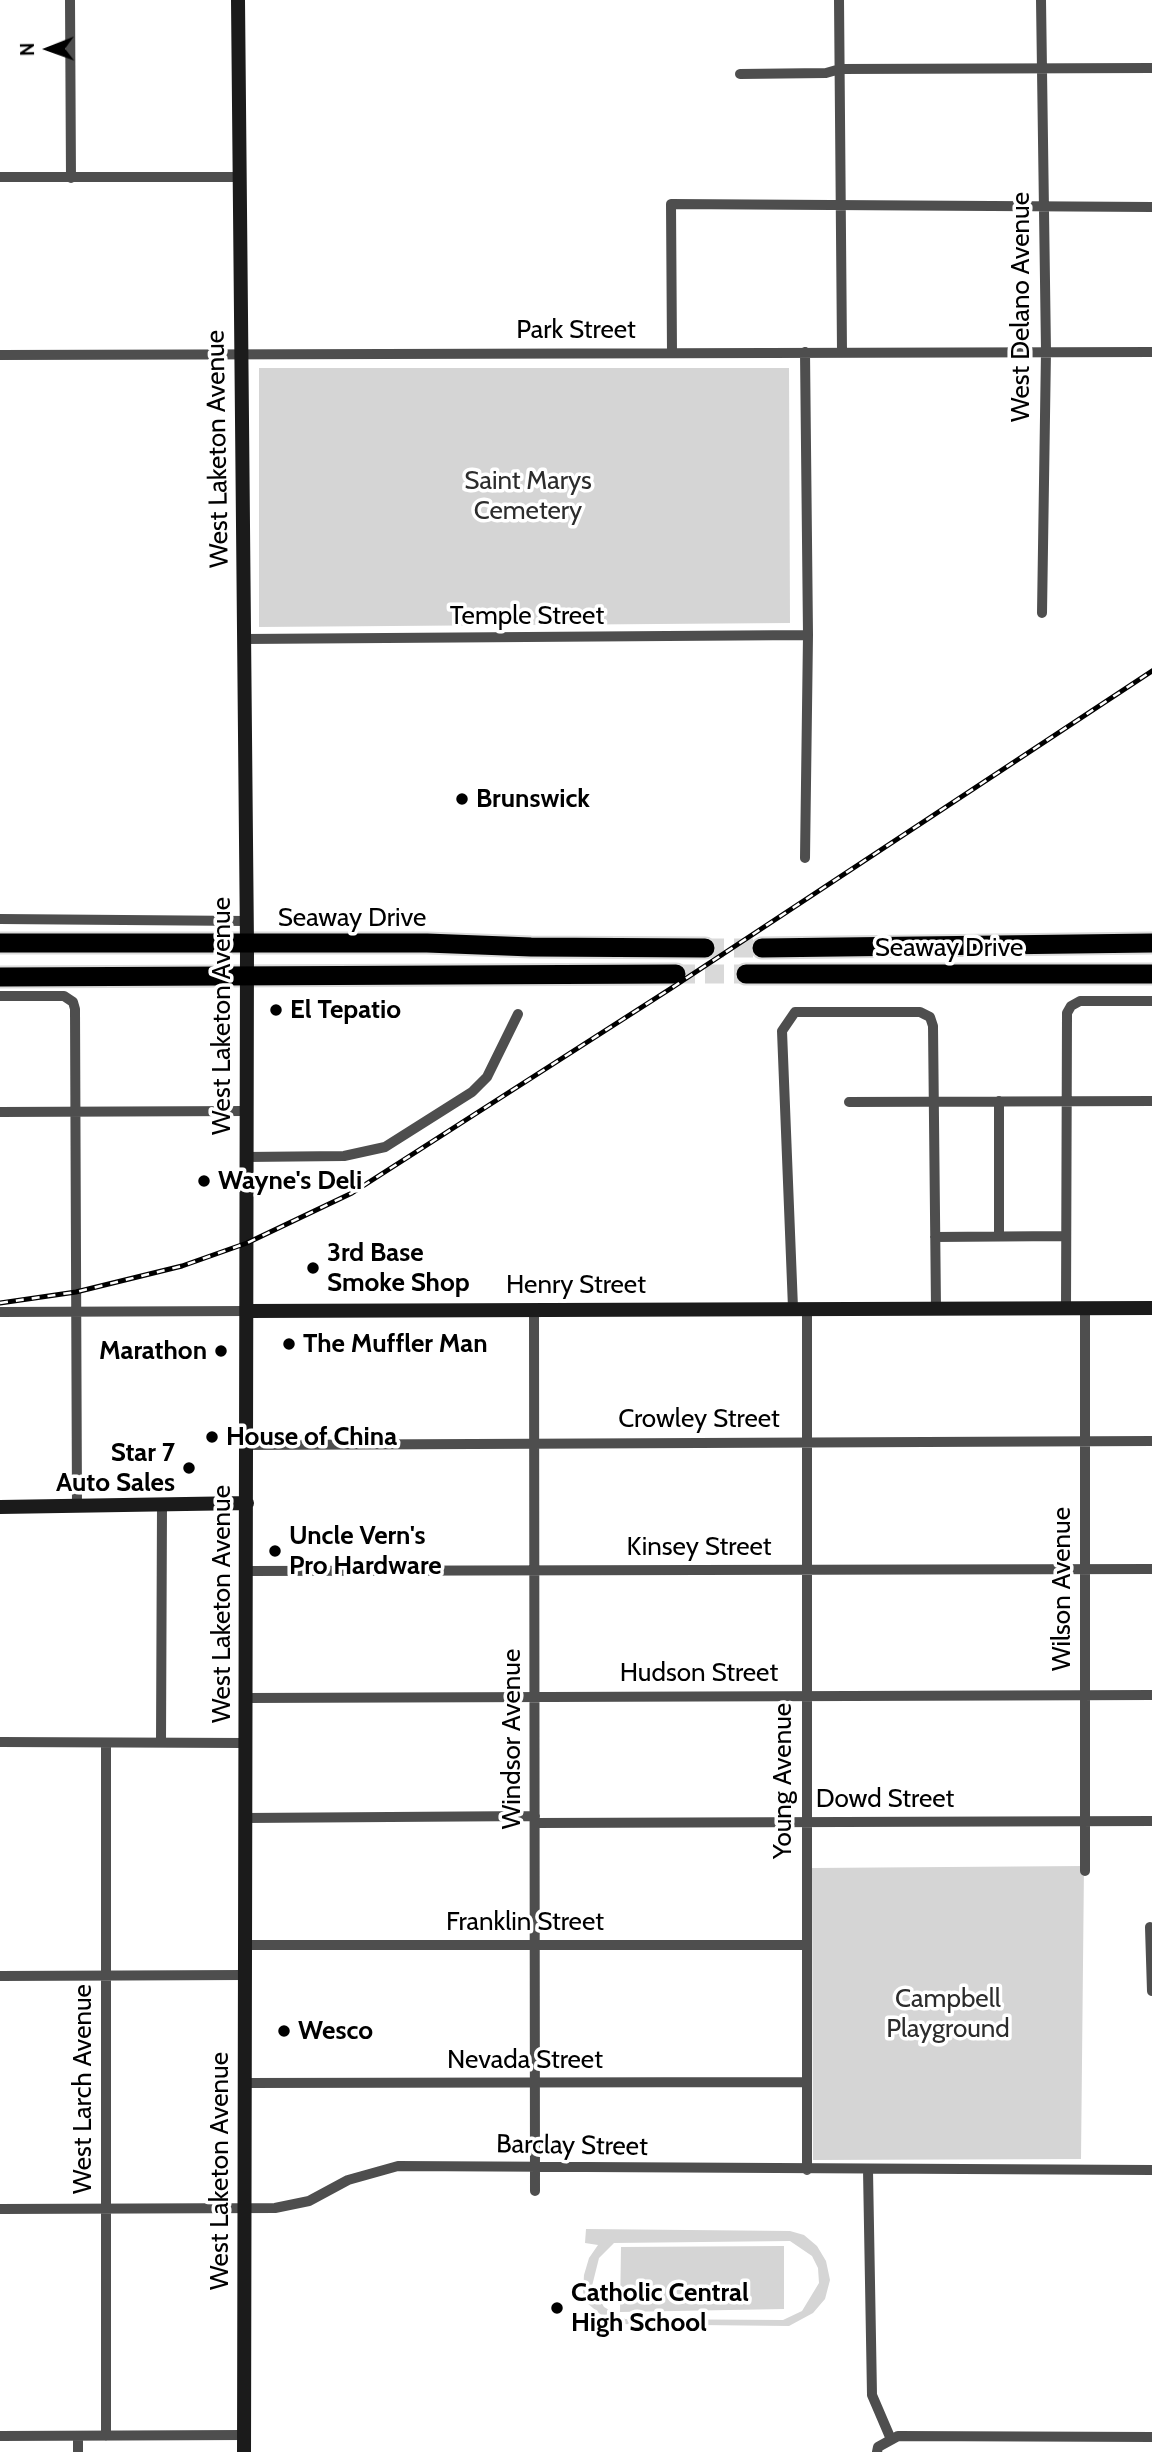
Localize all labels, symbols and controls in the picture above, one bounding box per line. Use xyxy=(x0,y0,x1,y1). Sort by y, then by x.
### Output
north arrow xyxy=(14,14,84,84)
text: N xyxy=(16,42,39,56)
street label: West Delano Avenue xyxy=(1005,192,1037,422)
street label: Park Street xyxy=(516,314,636,346)
street label: West Laketon Avenue xyxy=(200,330,236,568)
park label: Saint Marys Cemetery xyxy=(464,465,592,526)
street label: Temple Street xyxy=(450,600,604,632)
place label: Brunswick xyxy=(476,783,590,815)
marker: Brunswick xyxy=(454,791,470,807)
street label: West Laketon Avenue xyxy=(206,897,238,1135)
street label: Seaway Drive xyxy=(278,902,426,934)
street label: Seaway Drive xyxy=(875,932,1023,964)
place label: El Tepatio xyxy=(290,994,401,1026)
marker: El Tepatio xyxy=(268,1002,284,1018)
place label: Wayne's Deli xyxy=(218,1165,362,1197)
marker: Wayne's Deli xyxy=(196,1173,212,1189)
place label: 3rd Base Smoke Shop xyxy=(327,1237,470,1298)
marker: 3rd Base Smoke Shop xyxy=(305,1260,321,1276)
street label: Henry Street xyxy=(506,1269,646,1301)
place label: The Muffler Man xyxy=(303,1328,488,1360)
place label: Marathon xyxy=(99,1335,207,1367)
marker: The Muffler Man xyxy=(281,1336,297,1352)
marker: Marathon xyxy=(213,1343,229,1359)
street label: Crowley Street xyxy=(618,1403,780,1435)
place label: House of China xyxy=(226,1421,397,1453)
marker: House of China xyxy=(204,1429,220,1445)
place label: Star 7 Auto Sales xyxy=(56,1437,175,1498)
marker: Star 7 Auto Sales xyxy=(181,1460,197,1476)
street label: West Laketon Avenue xyxy=(206,1485,238,1723)
street label: Wilson Avenue xyxy=(1046,1507,1078,1671)
place label: Uncle Vern's Pro Hardware xyxy=(289,1520,442,1582)
street label: Kinsey Street xyxy=(626,1531,772,1563)
marker: Uncle Vern's Pro Hardware xyxy=(267,1543,283,1559)
street label: Windsor Avenue xyxy=(496,1649,528,1829)
street label: Hudson Street xyxy=(620,1657,778,1689)
street label: Young Avenue xyxy=(767,1703,799,1859)
street label: Dowd Street xyxy=(816,1783,954,1815)
street label: Franklin Street xyxy=(446,1906,604,1938)
park label: Campbell Playground xyxy=(886,1983,1010,2044)
street label: West Larch Avenue xyxy=(67,1984,99,2194)
place label: Wesco xyxy=(298,2015,373,2047)
marker: Wesco xyxy=(276,2023,292,2039)
street label: Nevada Street xyxy=(447,2044,603,2076)
street label: West Laketon Avenue xyxy=(204,2052,236,2290)
street label: Barclay Street xyxy=(496,2129,648,2163)
place label: Catholic Central High School xyxy=(571,2277,749,2338)
marker: Catholic Central High School xyxy=(549,2300,565,2316)

